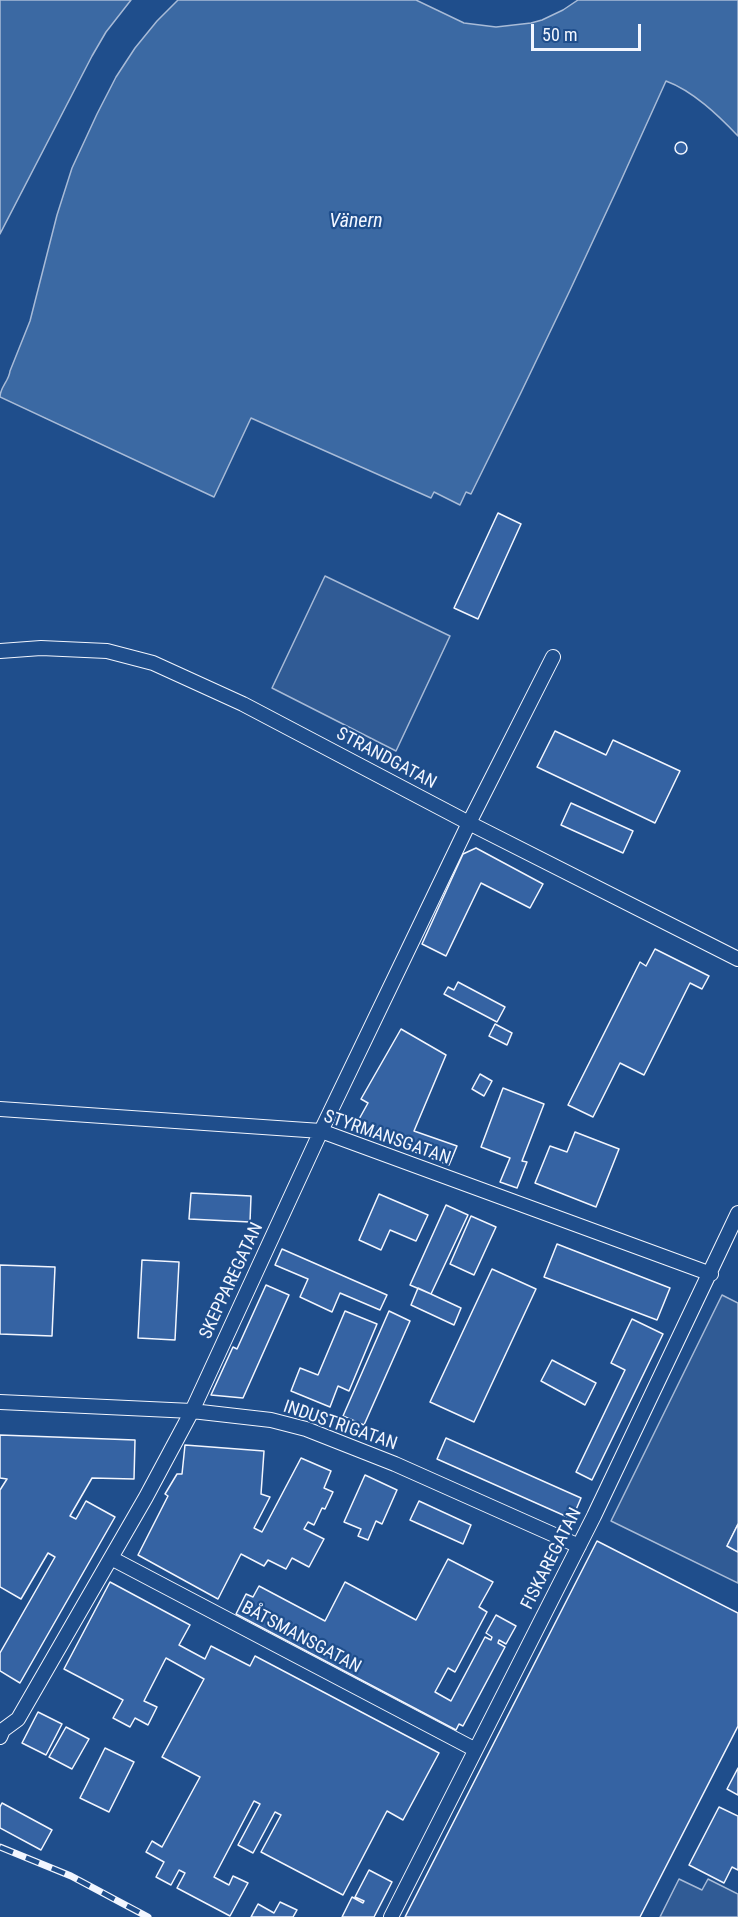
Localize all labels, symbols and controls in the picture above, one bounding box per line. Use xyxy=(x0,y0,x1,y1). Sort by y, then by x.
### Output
scale bar xyxy=(534,12,644,50)
text: 50 m xyxy=(542,24,577,45)
water label: Vänern xyxy=(329,210,383,234)
street label: STRANDGATAN xyxy=(332,724,440,794)
street label: STYRMANSGATAN xyxy=(321,1106,453,1170)
street label: SKEPPAREGATAN xyxy=(196,1219,268,1343)
street label: INDUSTRIGATAN xyxy=(280,1396,400,1456)
street label: FISKAREGATAN xyxy=(517,1505,587,1613)
street label: BÅTSMANSGATAN xyxy=(238,1597,364,1679)

